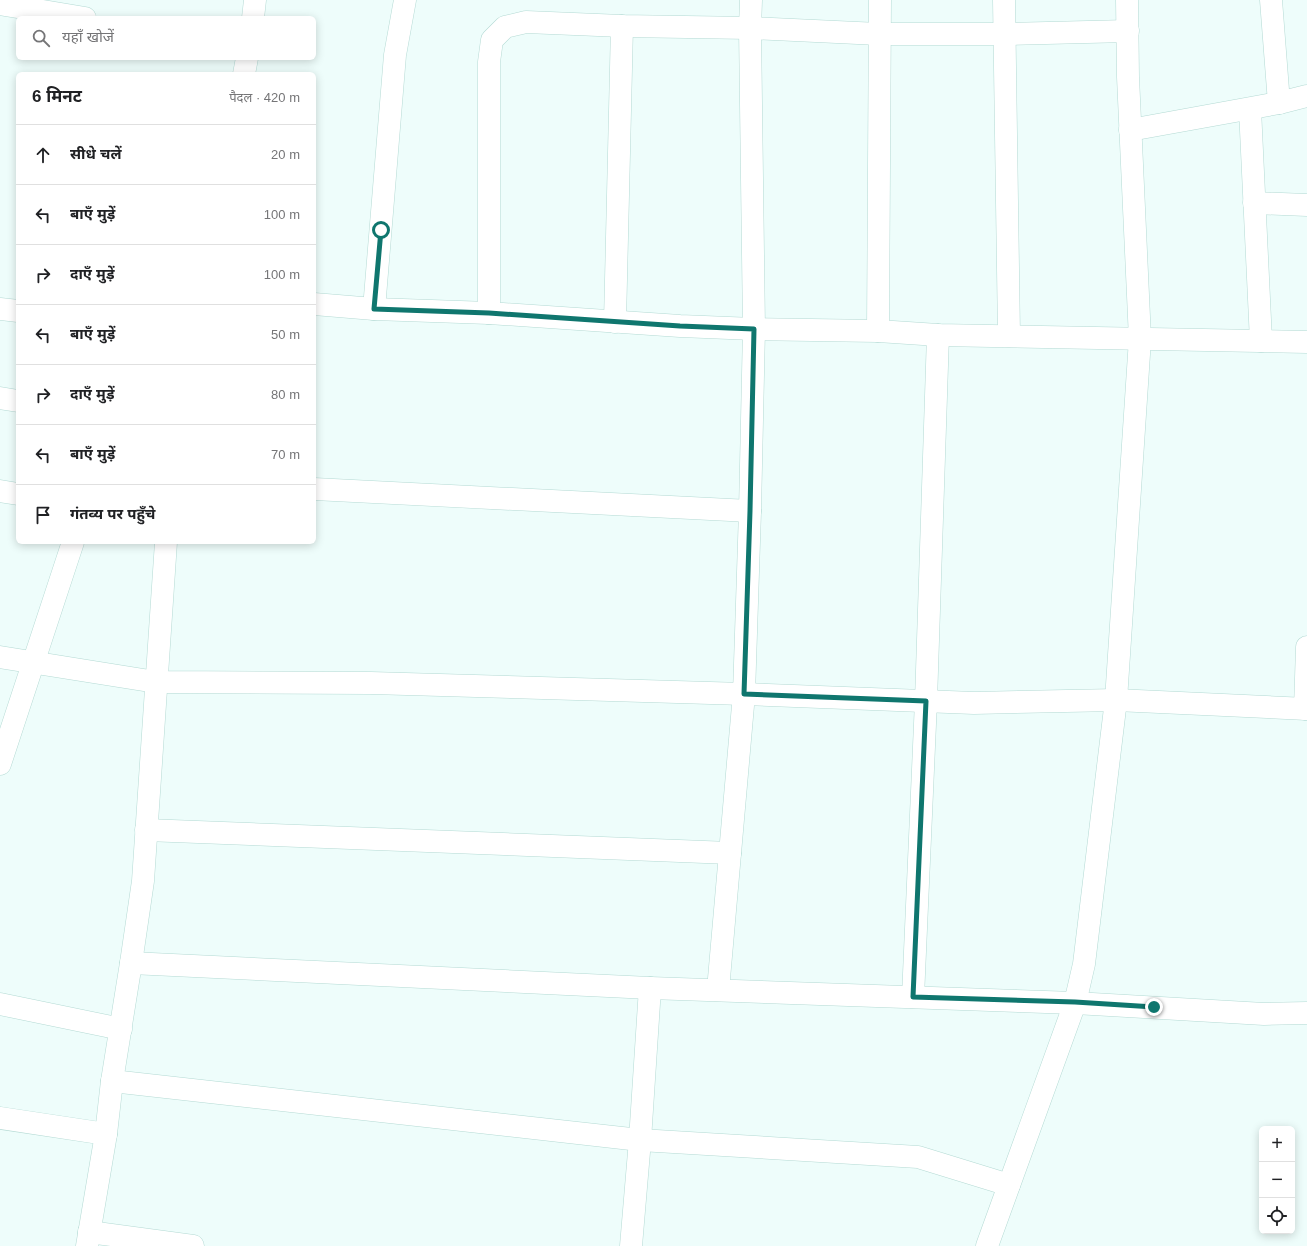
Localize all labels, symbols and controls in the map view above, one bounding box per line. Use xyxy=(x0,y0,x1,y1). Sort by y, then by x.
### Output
search box xyxy=(16,16,316,60)
icon: search xyxy=(30,27,52,49)
text: यहाँ खोजें xyxy=(62,28,114,45)
text: 6 मिनट xyxy=(32,87,82,106)
text: पैदल · 420 m xyxy=(229,90,300,105)
icon: ahead xyxy=(32,144,54,166)
text: सीधे चलें xyxy=(70,145,121,162)
text: 20 m xyxy=(271,147,300,162)
icon: left xyxy=(32,204,54,226)
text: बाएँ मुड़ें xyxy=(70,205,115,222)
text: 100 m xyxy=(264,207,300,222)
route start xyxy=(372,221,390,239)
icon: right xyxy=(32,264,54,286)
text: दाएँ मुड़ें xyxy=(70,265,114,282)
text: 100 m xyxy=(264,267,300,282)
icon: left xyxy=(32,324,54,346)
text: बाएँ मुड़ें xyxy=(70,325,115,342)
text: 50 m xyxy=(271,327,300,342)
icon: right xyxy=(32,384,54,406)
text: दाएँ मुड़ें xyxy=(70,385,114,402)
text: 80 m xyxy=(271,387,300,402)
icon: left xyxy=(32,444,54,466)
text: बाएँ मुड़ें xyxy=(70,445,115,462)
text: 70 m xyxy=(271,447,300,462)
icon: arrive xyxy=(32,504,54,526)
text: गंतव्य पर पहुँचे xyxy=(70,505,155,522)
route end xyxy=(1145,998,1163,1016)
map controls xyxy=(1259,1126,1295,1234)
button: + xyxy=(1259,1126,1295,1162)
button: − xyxy=(1259,1162,1295,1198)
button: locate xyxy=(1259,1198,1295,1234)

